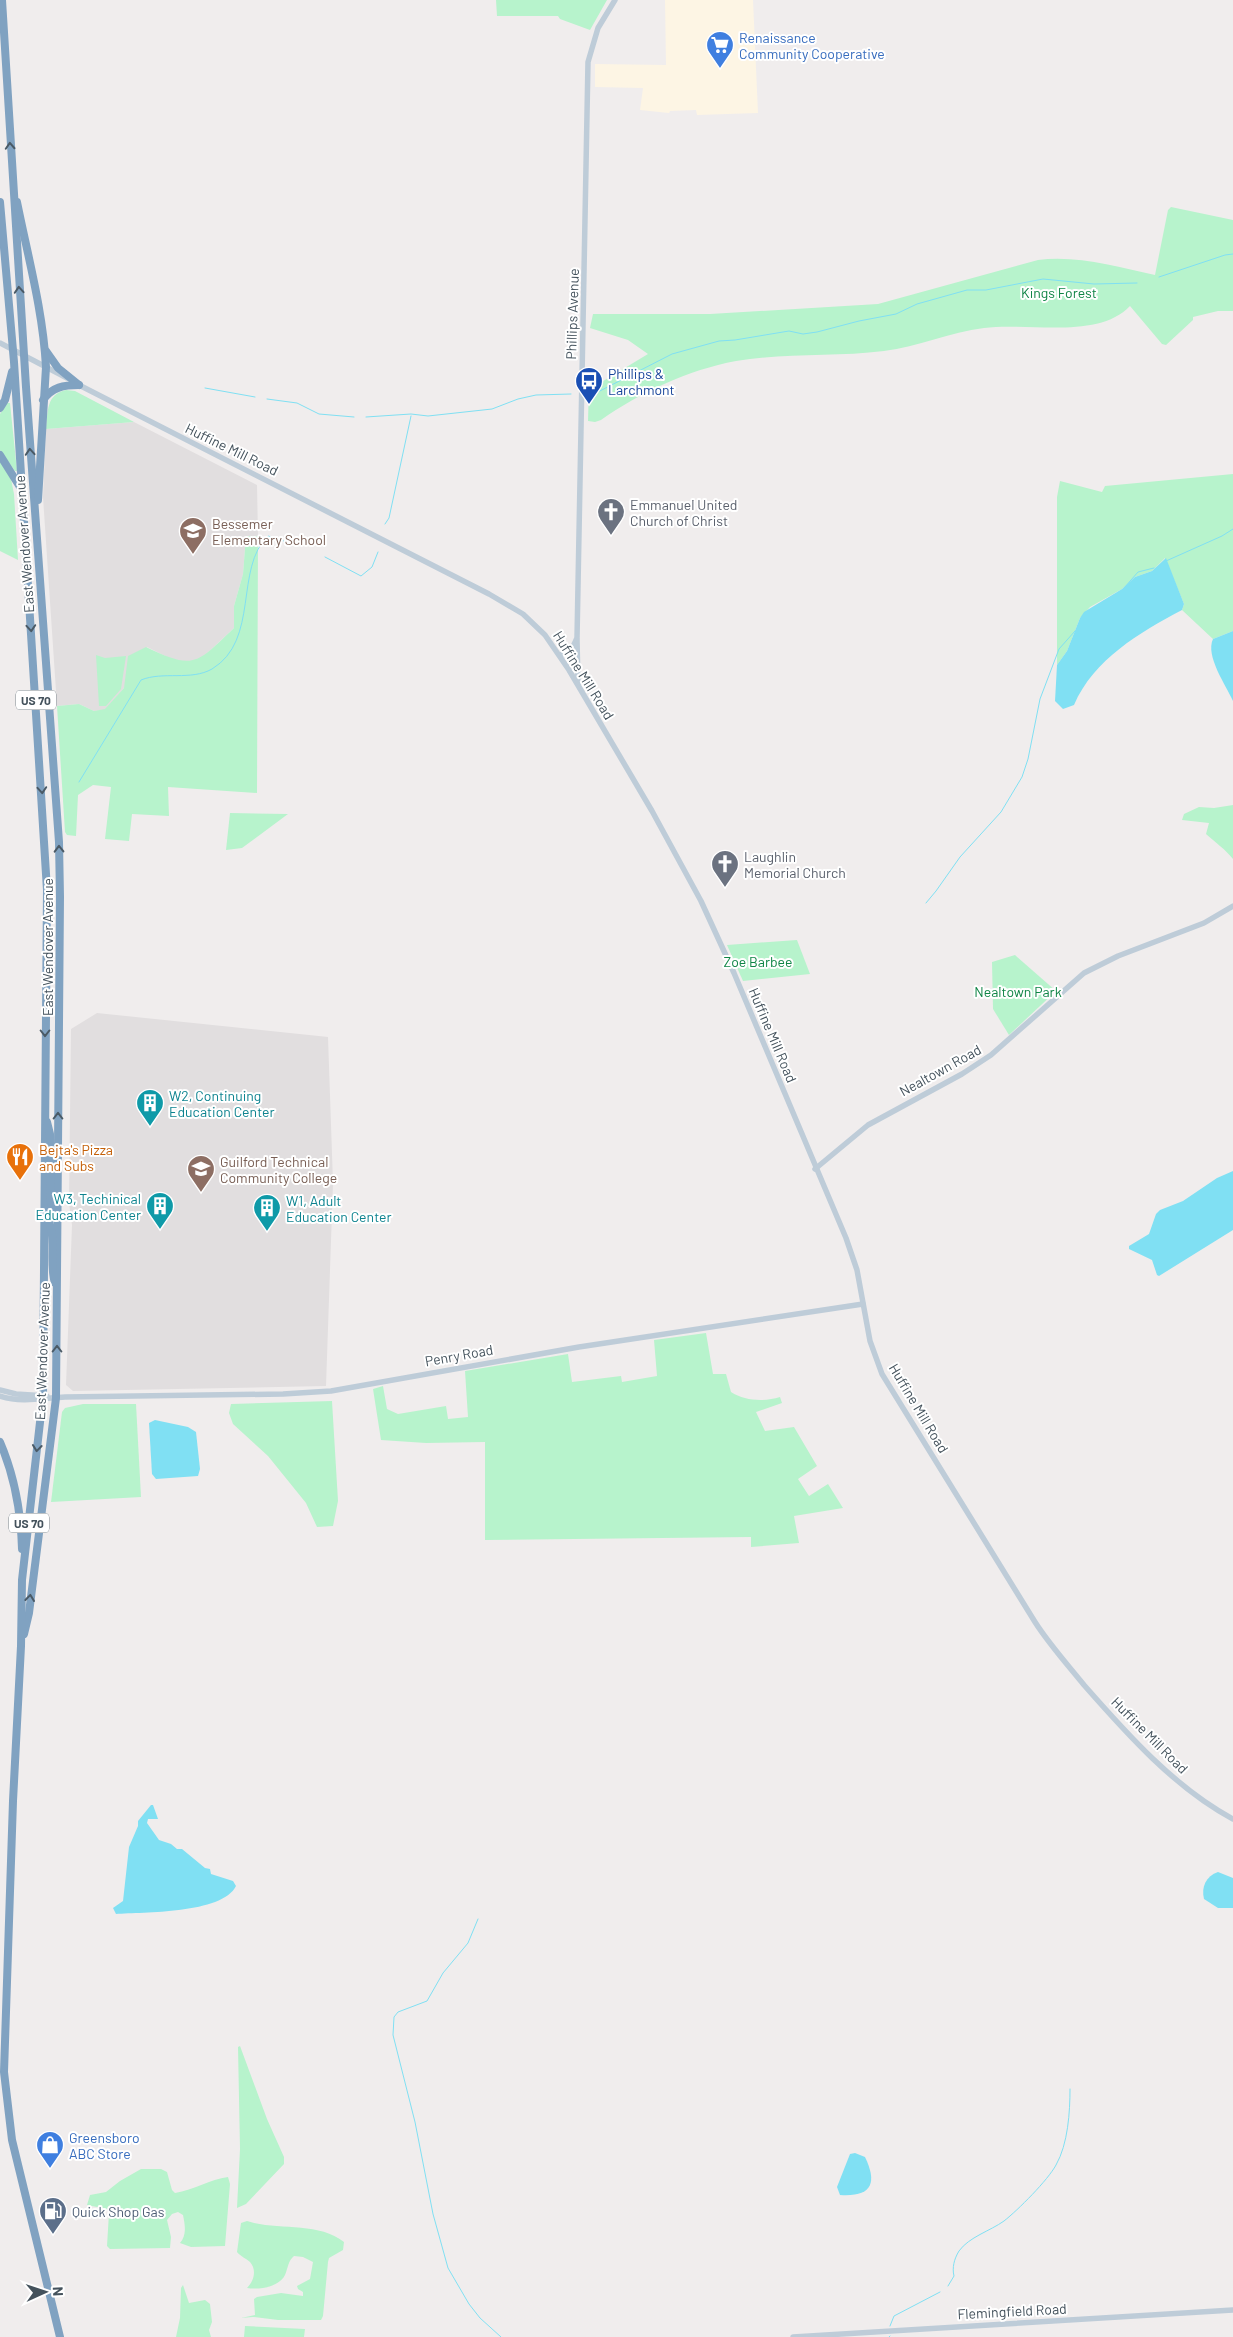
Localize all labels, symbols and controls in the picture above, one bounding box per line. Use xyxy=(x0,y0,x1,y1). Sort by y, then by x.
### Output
place label: Renaissance Community Cooperative xyxy=(739,29,885,62)
supermarket icon: Renaissance Community Cooperative xyxy=(705,30,735,69)
one-way arrow xyxy=(4,141,15,149)
street label: Phillips Avenue xyxy=(562,268,582,360)
park label: Kings Forest xyxy=(1021,284,1097,301)
one-way arrow xyxy=(14,285,25,293)
place label: Phillips & Larchmont xyxy=(608,365,675,398)
bus stop icon: Phillips & Larchmont xyxy=(574,366,604,405)
street label: Huffine Mill Road xyxy=(183,419,281,479)
one-way arrow xyxy=(25,448,36,456)
street label: East Wendover Avenue xyxy=(11,475,37,613)
place label: Emmanuel United Church of Christ xyxy=(630,496,738,529)
church icon: Emmanuel United Church of Christ xyxy=(596,497,626,536)
place label: Bessemer Elementary School xyxy=(212,515,326,548)
school or university icon: Bessemer Elementary School xyxy=(178,516,208,555)
one-way arrow xyxy=(25,625,36,633)
street label: Huffine Mill Road xyxy=(550,628,618,722)
road number: US 70 xyxy=(16,690,56,710)
one-way arrow xyxy=(36,787,47,795)
one-way arrow xyxy=(54,845,64,852)
place label: Laughlin Memorial Church xyxy=(744,848,846,881)
church icon: Laughlin Memorial Church xyxy=(710,849,740,888)
street label: East Wendover Avenue xyxy=(39,878,56,1016)
park label: Zoe Barbee xyxy=(724,953,793,970)
park label: Nealtown Park xyxy=(974,983,1062,1000)
street label: Huffine Mill Road xyxy=(745,985,801,1085)
one-way arrow xyxy=(40,1030,50,1037)
street label: Nealtown Road xyxy=(896,1041,984,1099)
place label: W2, Continuing Education Center xyxy=(169,1087,275,1120)
building icon: W2, Continuing Education Center xyxy=(135,1088,165,1127)
one-way arrow xyxy=(53,1112,63,1120)
place label: Bejta's Pizza and Subs xyxy=(39,1141,113,1174)
restaurant icon: Bejta's Pizza and Subs xyxy=(5,1142,35,1181)
place label: Guilford Technical Community College xyxy=(220,1153,337,1186)
school or university icon: Guilford Technical Community College xyxy=(186,1154,216,1193)
place label: W3, Techinical Education Center xyxy=(35,1190,141,1223)
building icon: W3, Techinical Education Center xyxy=(145,1191,175,1230)
place label: W1, Adult Education Center xyxy=(286,1192,392,1225)
building icon: W1, Adult Education Center xyxy=(252,1193,282,1232)
street label: East Wendover Avenue xyxy=(31,1282,53,1420)
street label: Penry Road xyxy=(424,1341,494,1369)
one-way arrow xyxy=(52,1345,62,1352)
street label: Huffine Mill Road xyxy=(886,1360,952,1456)
one-way arrow xyxy=(32,1444,43,1452)
road number: US 70 xyxy=(9,1514,49,1532)
one-way arrow xyxy=(25,1594,35,1602)
street label: Huffine Mill Road xyxy=(1108,1693,1192,1777)
place label: Greensboro ABC Store xyxy=(69,2129,140,2162)
shop icon: Greensboro ABC Store xyxy=(35,2130,65,2169)
fuel station icon: Quick Shop Gas xyxy=(38,2196,68,2235)
place label: Quick Shop Gas xyxy=(72,2203,165,2220)
north arrow xyxy=(20,2267,70,2317)
text: N xyxy=(50,2286,67,2296)
street label: Flemingfield Road xyxy=(957,2300,1067,2322)

